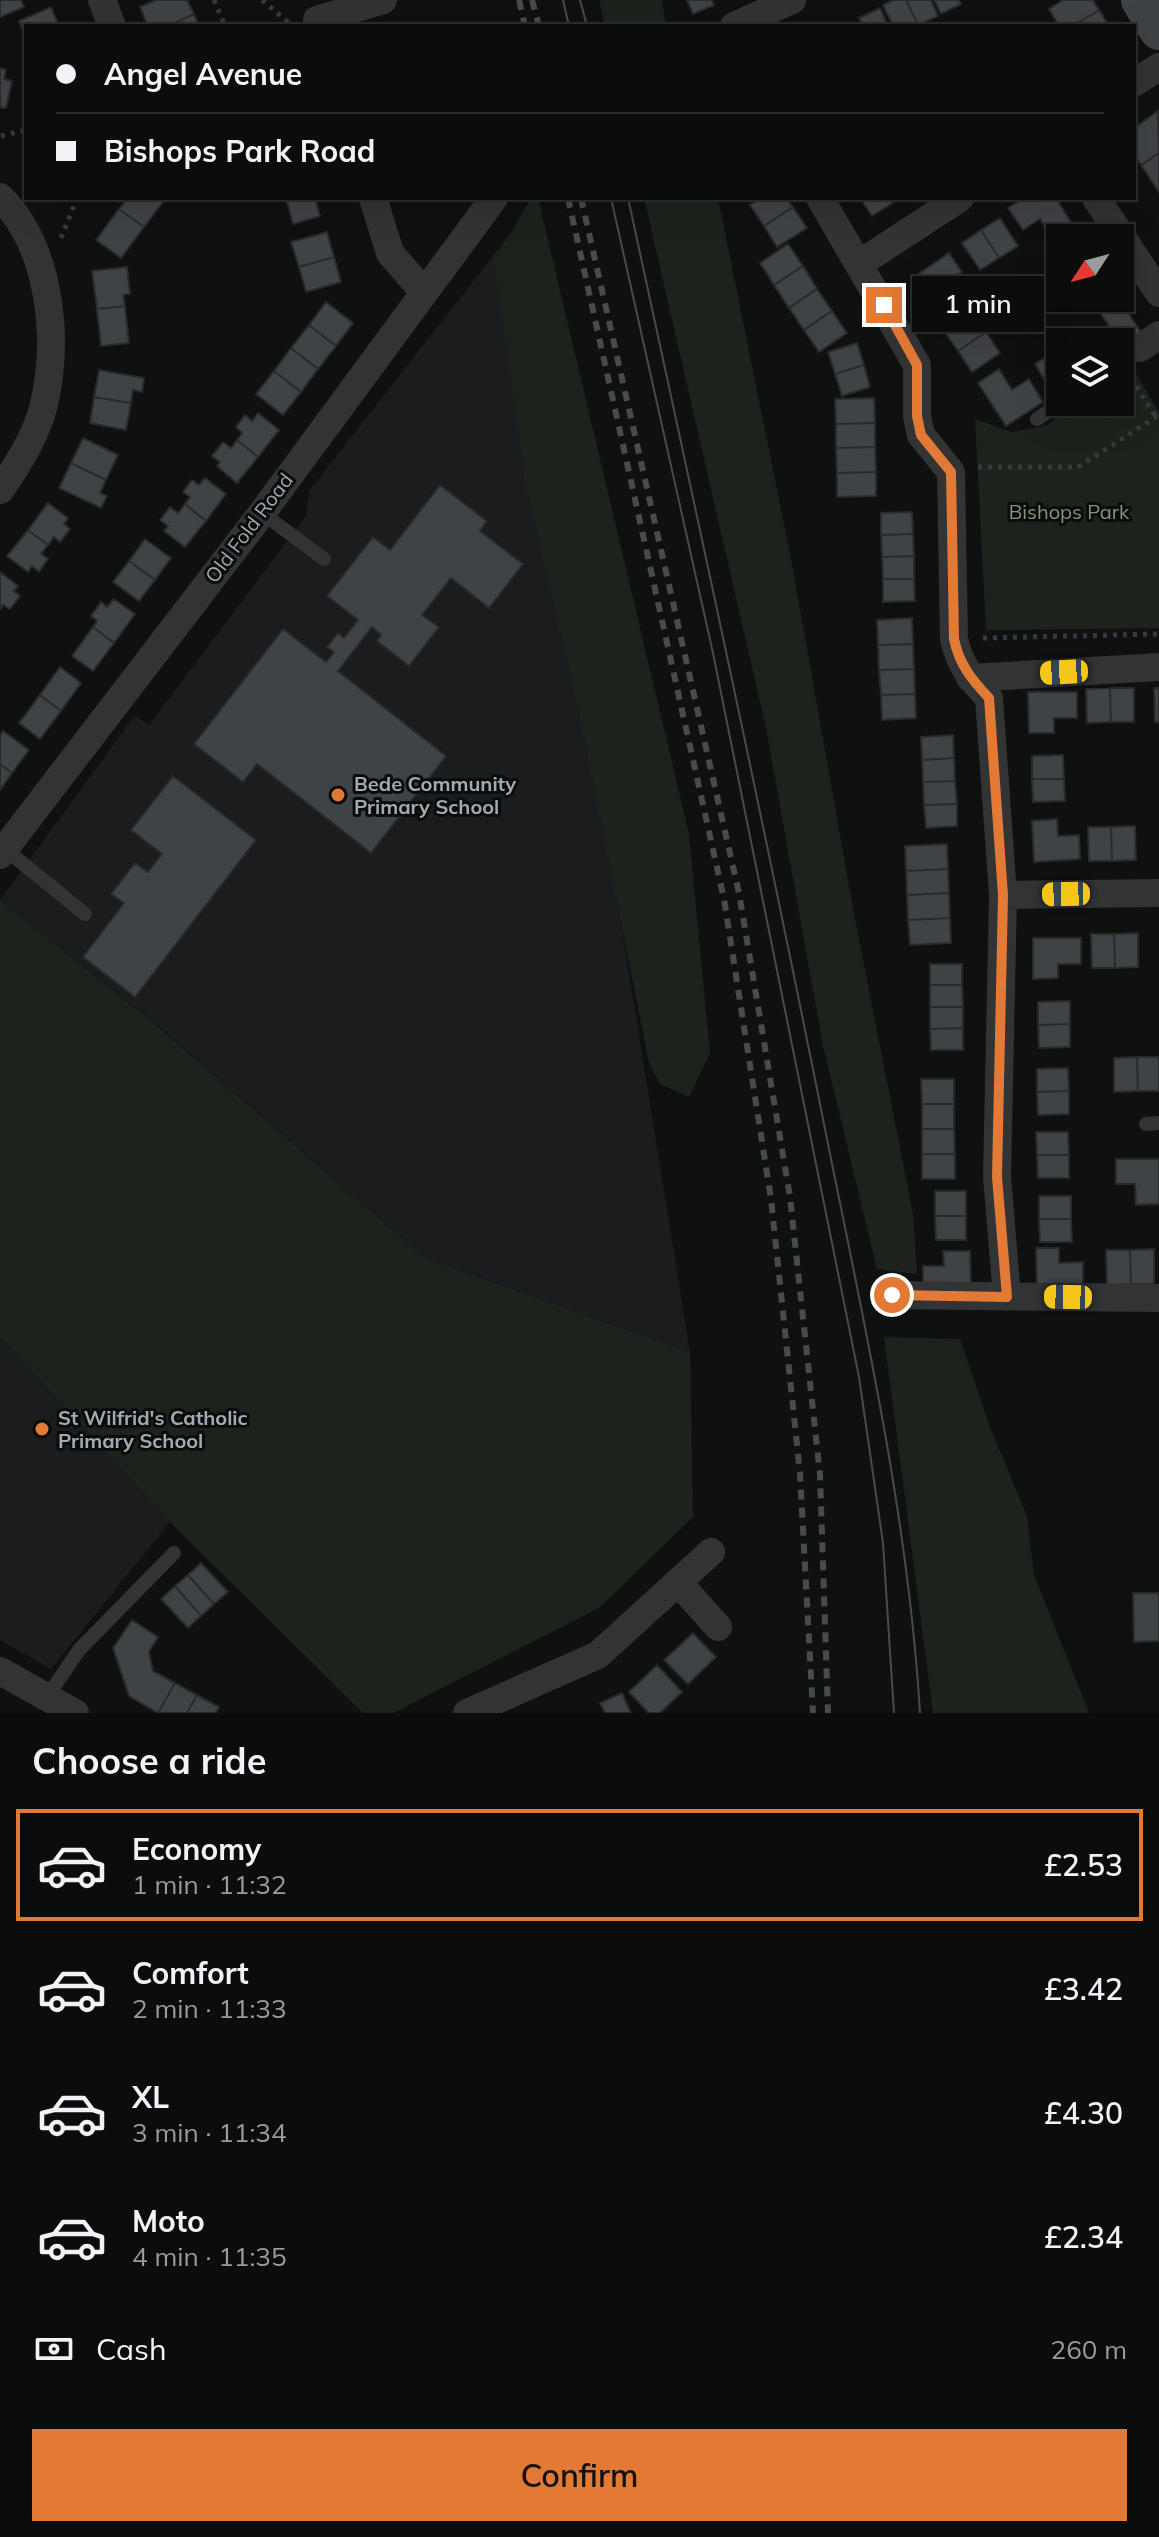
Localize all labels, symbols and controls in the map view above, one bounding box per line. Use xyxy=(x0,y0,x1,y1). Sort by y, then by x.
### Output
text: Angel Avenue xyxy=(104,55,302,93)
text: Bishops Park Road xyxy=(104,132,375,170)
north arrow xyxy=(1046,224,1134,312)
map controls xyxy=(1046,224,1134,416)
callout: 1 min xyxy=(912,277,1044,333)
route end xyxy=(866,287,902,323)
text: 1 min xyxy=(944,287,1012,320)
button: layers xyxy=(1046,328,1134,416)
street label: Old Fold Road xyxy=(199,468,298,587)
park label: Bishops Park xyxy=(1009,499,1130,524)
car xyxy=(1039,659,1089,685)
place label: Bede Community Primary School xyxy=(354,771,516,819)
marker: Bede Community Primary School xyxy=(329,786,347,804)
car xyxy=(1042,882,1090,906)
route start xyxy=(874,1277,910,1313)
car xyxy=(1044,1285,1092,1309)
place label: St Wilfrid's Catholic Primary School xyxy=(58,1405,248,1453)
marker: St Wilfrid's Catholic Primary School xyxy=(33,1420,51,1438)
text: Choose a ride xyxy=(32,1738,266,1783)
icon: car xyxy=(36,1829,108,1901)
text: Economy xyxy=(132,1830,261,1868)
text: £2.53 xyxy=(1044,1846,1123,1884)
text: 1 min · 11:32 xyxy=(132,1868,287,1901)
icon: car xyxy=(36,1953,108,2025)
text: Comfort xyxy=(132,1954,249,1992)
text: £3.42 xyxy=(1044,1970,1123,2008)
text: 2 min · 11:33 xyxy=(132,1992,287,2025)
icon: car xyxy=(36,2077,108,2149)
text: XL xyxy=(132,2078,169,2116)
text: £4.30 xyxy=(1044,2094,1123,2132)
text: 3 min · 11:34 xyxy=(132,2116,287,2149)
icon: car xyxy=(36,2201,108,2273)
text: Moto xyxy=(132,2202,205,2240)
text: £2.34 xyxy=(1044,2218,1123,2256)
text: 4 min · 11:35 xyxy=(132,2240,287,2273)
icon: cash xyxy=(32,2327,76,2371)
text: Cash xyxy=(96,2330,167,2368)
text: 260 m xyxy=(1051,2333,1127,2366)
button: Confirm xyxy=(32,2429,1127,2521)

